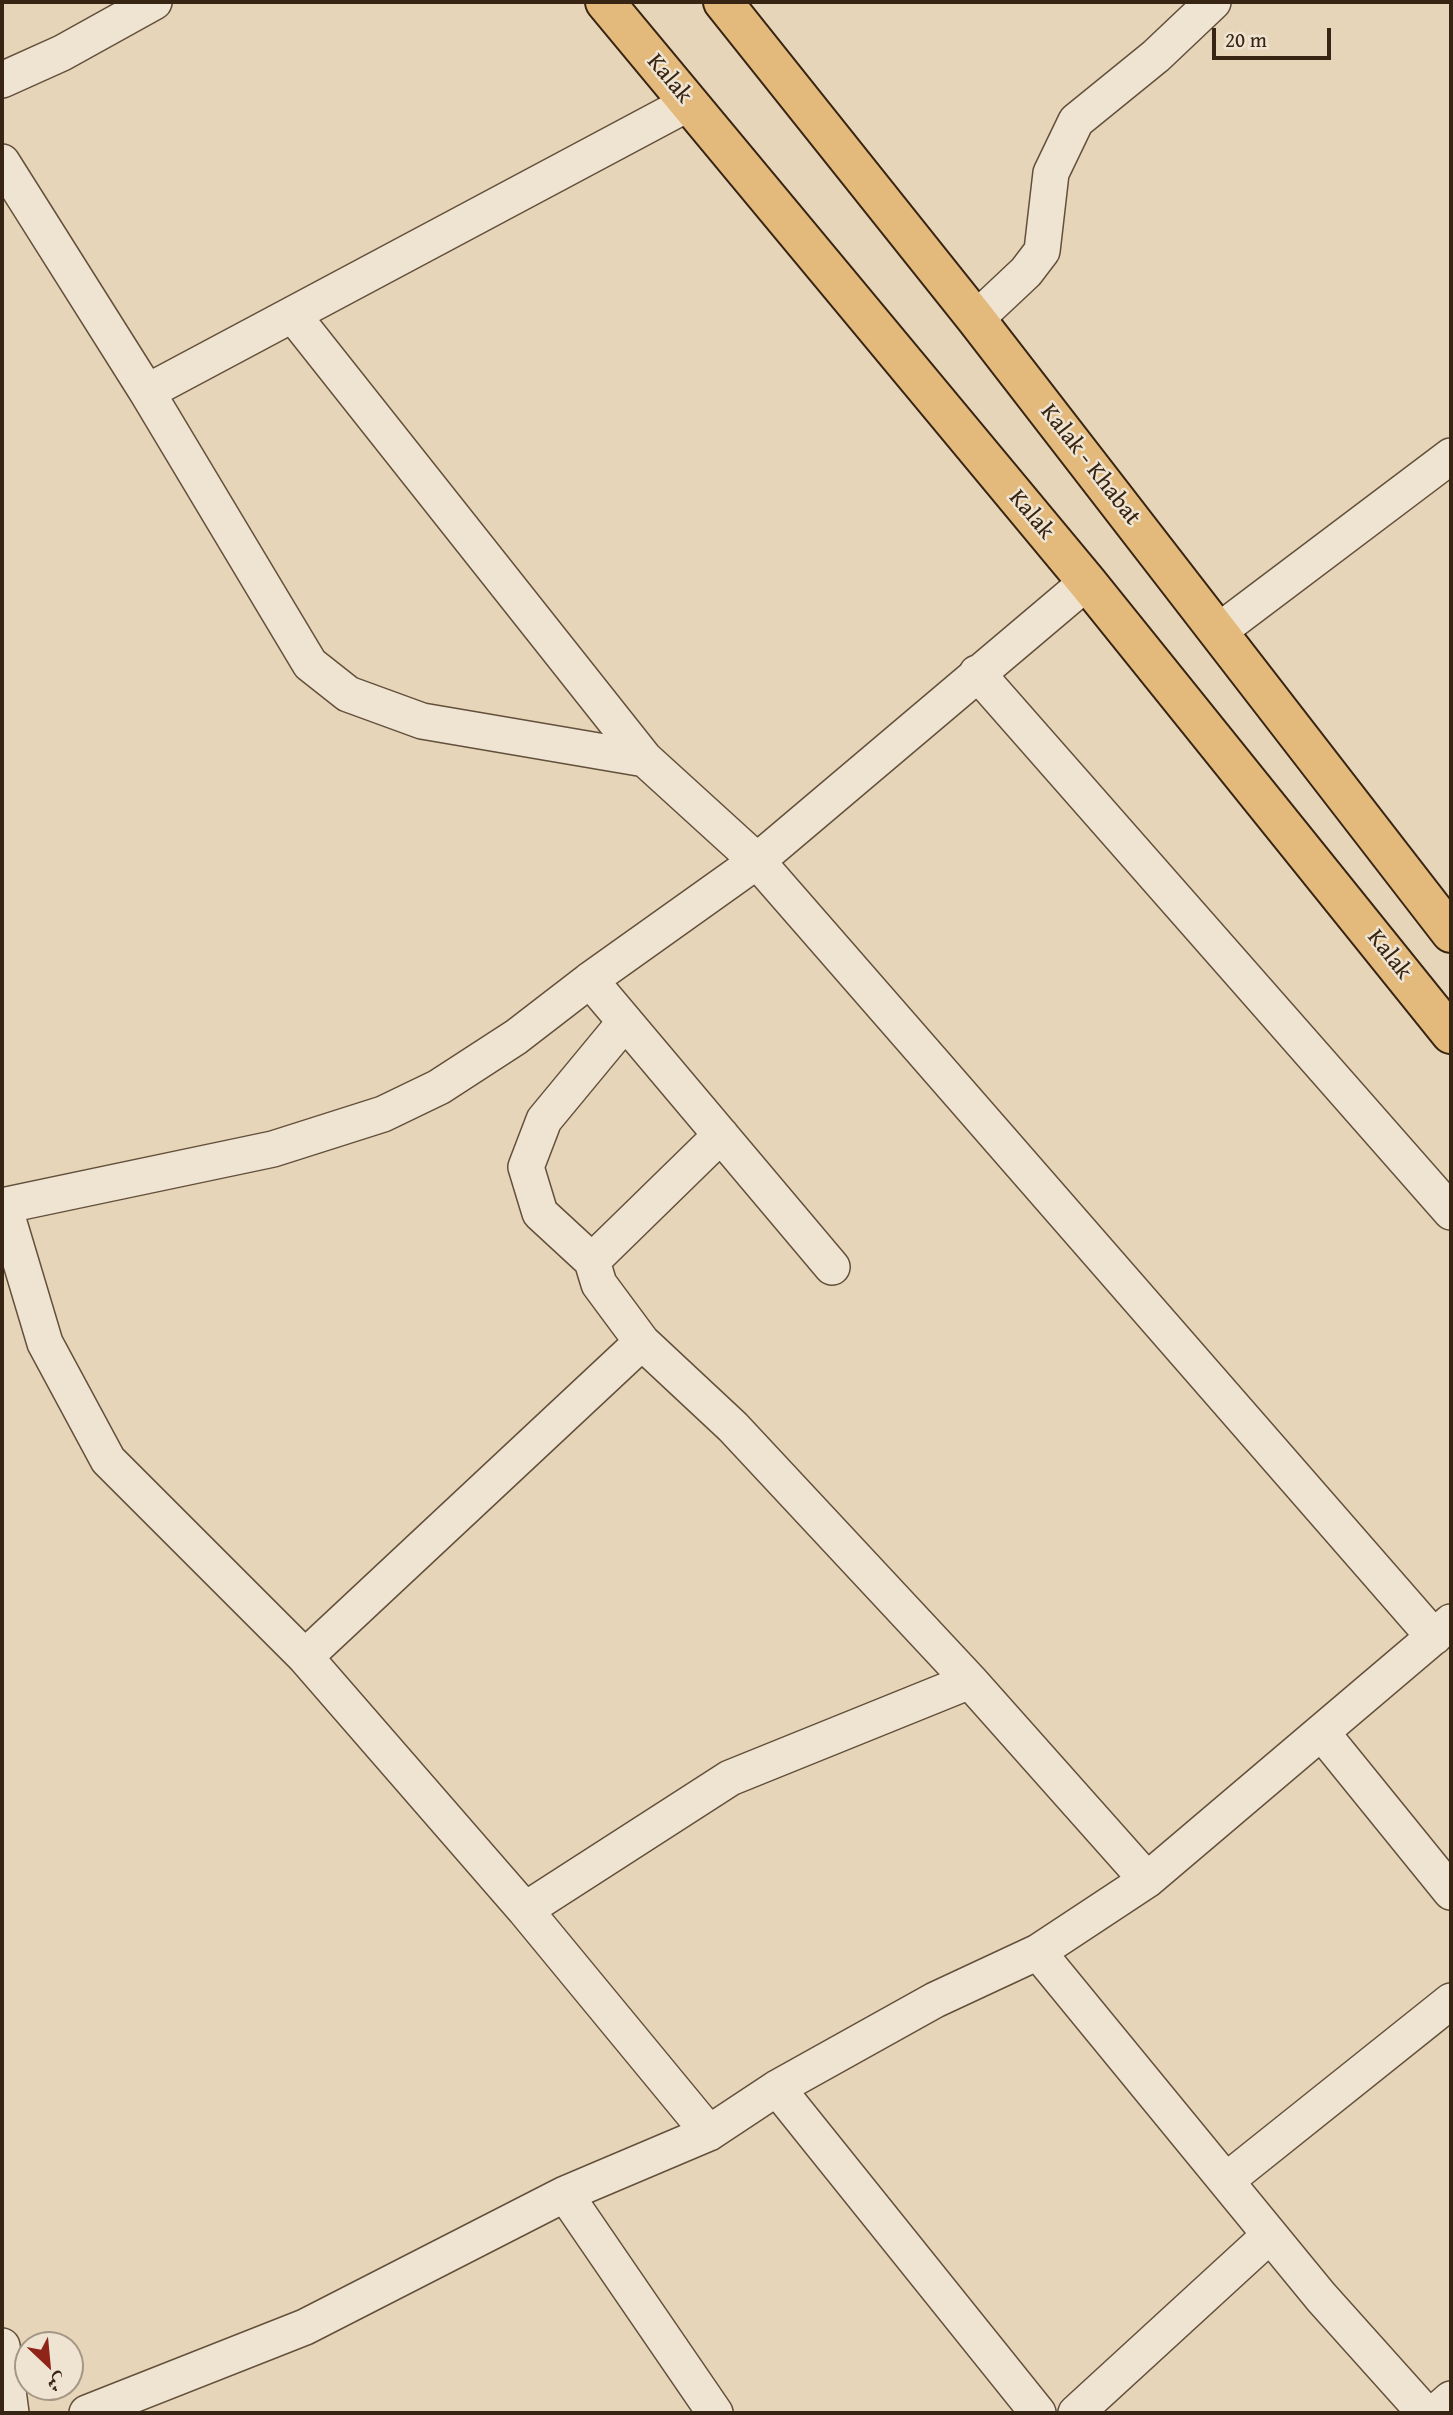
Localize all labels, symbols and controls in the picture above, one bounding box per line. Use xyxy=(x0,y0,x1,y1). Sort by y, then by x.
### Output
scale bar xyxy=(1215,14,1334,58)
text: 20 m xyxy=(1225,24,1267,55)
street label: Kalak xyxy=(640,48,698,110)
street label: Kalak - Khabat xyxy=(1034,399,1146,531)
street label: Kalak xyxy=(1002,484,1060,546)
street label: Kalak xyxy=(1360,924,1418,986)
north arrow xyxy=(14,2331,84,2401)
text: ش xyxy=(43,2366,72,2400)

